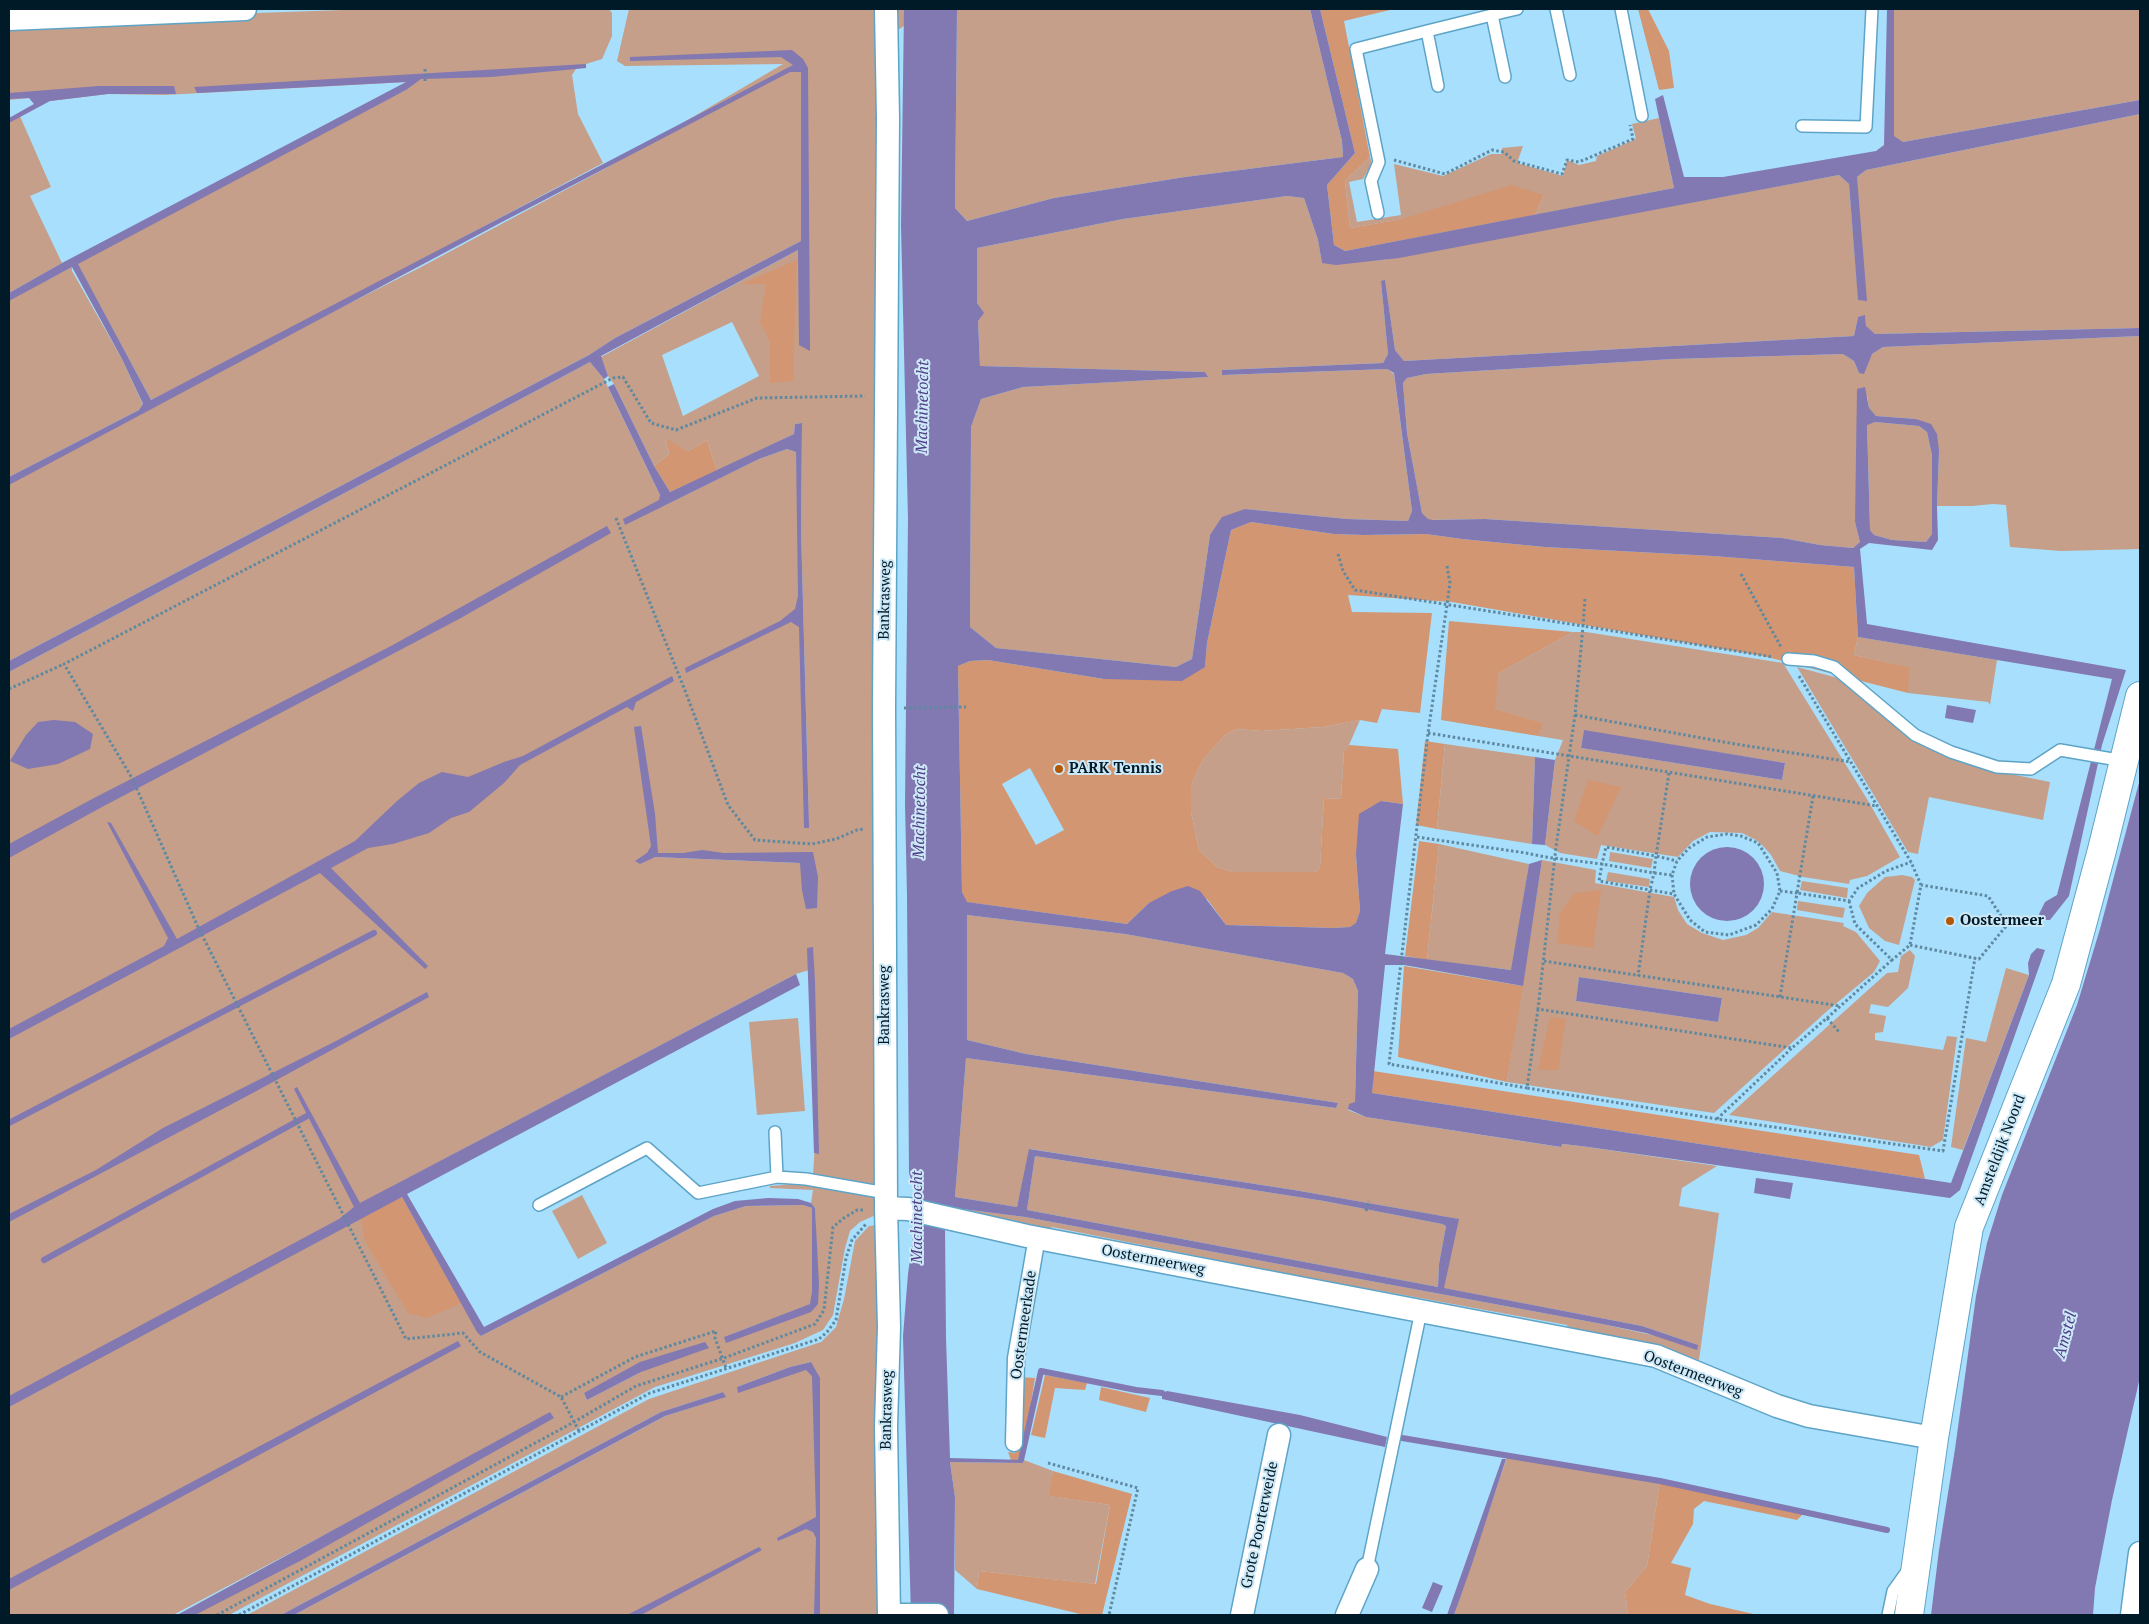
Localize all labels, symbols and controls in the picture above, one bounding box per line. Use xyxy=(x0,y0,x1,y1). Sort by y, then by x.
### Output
water label: Machinetocht xyxy=(913,360,933,454)
street label: Bankrasweg xyxy=(875,560,895,640)
place label: PARK Tennis xyxy=(1069,760,1162,778)
marker: PARK Tennis xyxy=(1053,763,1065,775)
water label: Machinetocht xyxy=(910,765,930,859)
place label: Oostermeer xyxy=(1960,912,2044,930)
marker: Oostermeer xyxy=(1944,915,1956,927)
street label: Bankrasweg xyxy=(876,965,894,1045)
street label: Amsteldijk Noord xyxy=(1971,1092,2029,1208)
water label: Machinetocht xyxy=(907,1171,927,1263)
street label: Oostermeerweg xyxy=(1100,1241,1206,1279)
street label: Oostermeerkade xyxy=(1007,1269,1041,1381)
water label: Amstel xyxy=(2051,1310,2081,1360)
street label: Oostermeerweg xyxy=(1641,1347,1745,1401)
street label: Bankrasweg xyxy=(877,1370,897,1450)
street label: Grote Poorterweide xyxy=(1238,1460,1282,1590)

